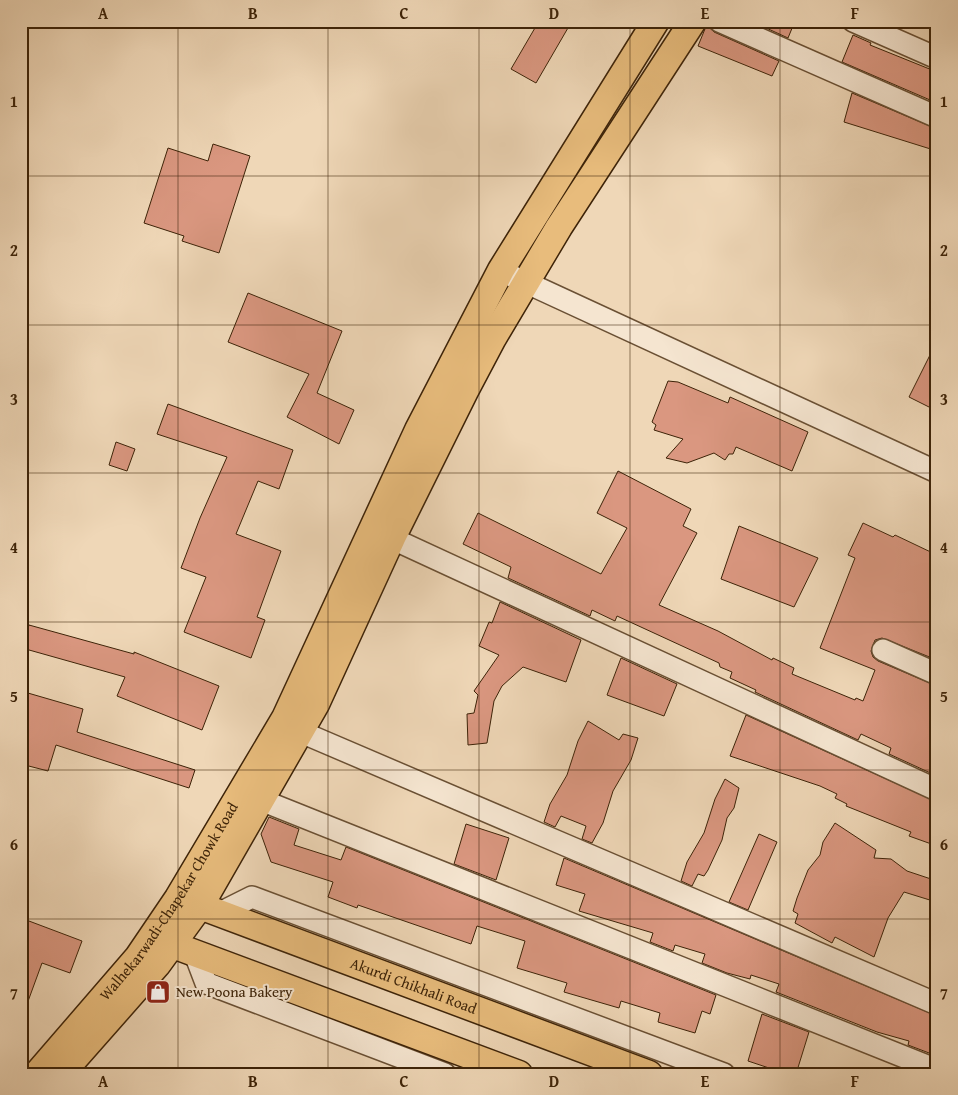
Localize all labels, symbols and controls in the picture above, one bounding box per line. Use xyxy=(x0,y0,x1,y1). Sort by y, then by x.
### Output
text: A xyxy=(98,1,109,25)
text: B xyxy=(248,1,258,25)
text: C xyxy=(399,1,409,25)
text: D xyxy=(549,1,559,25)
text: E xyxy=(701,1,710,25)
text: F xyxy=(851,1,859,25)
text: 1 xyxy=(10,89,18,113)
text: 1 xyxy=(940,89,948,113)
text: 2 xyxy=(10,238,18,262)
text: 2 xyxy=(940,238,948,262)
text: 3 xyxy=(10,387,18,411)
text: 3 xyxy=(940,387,948,411)
text: 4 xyxy=(10,535,18,559)
text: 4 xyxy=(940,535,948,559)
text: 5 xyxy=(10,684,18,708)
text: 5 xyxy=(940,684,948,708)
street label: Walhekarwadi-Chapekar Chowk Road xyxy=(94,798,243,1004)
text: 6 xyxy=(10,832,18,856)
text: 6 xyxy=(940,832,948,856)
street label: Akurdi Chikhali Road xyxy=(347,952,480,1019)
shop icon: New Poona Bakery xyxy=(145,979,171,1005)
text: 7 xyxy=(10,981,18,1005)
place label: New Poona Bakery xyxy=(176,981,293,1002)
text: 7 xyxy=(940,981,948,1005)
text: A xyxy=(98,1069,109,1093)
text: B xyxy=(248,1069,258,1093)
text: C xyxy=(399,1069,409,1093)
text: D xyxy=(549,1069,559,1093)
text: E xyxy=(701,1069,710,1093)
text: F xyxy=(851,1069,859,1093)

